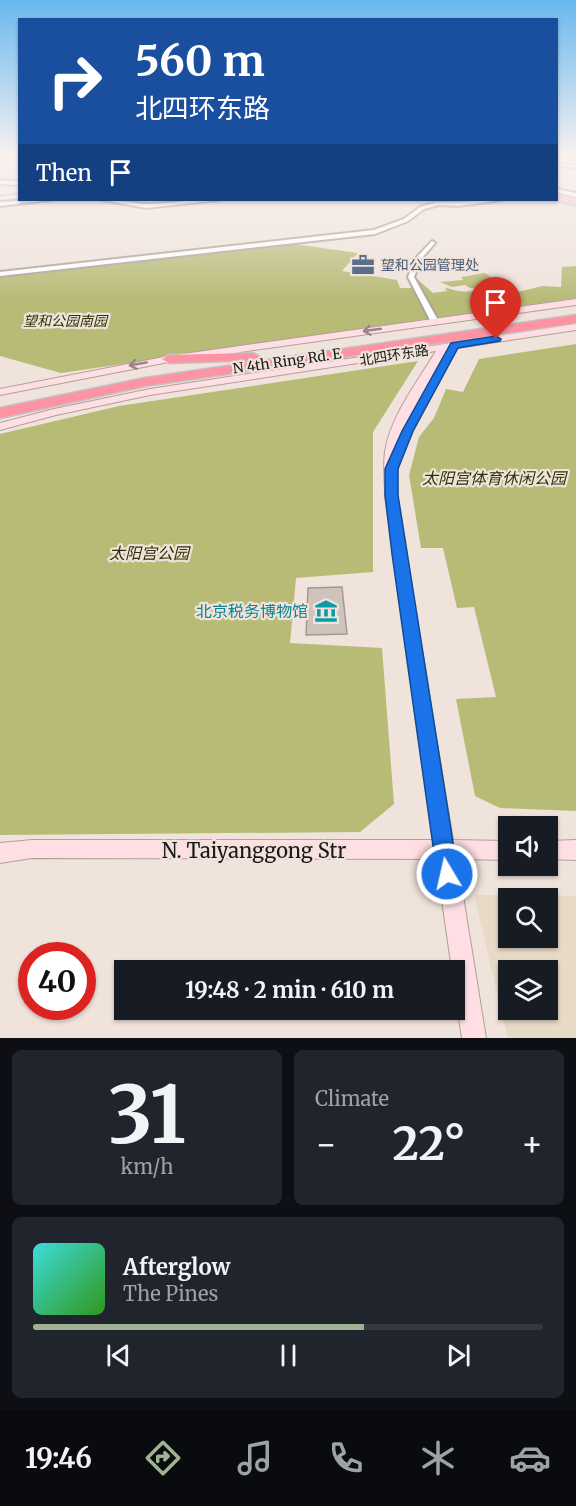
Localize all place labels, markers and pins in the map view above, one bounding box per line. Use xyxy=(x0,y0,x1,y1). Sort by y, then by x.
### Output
office icon: 望和公园管理处 xyxy=(350,252,376,278)
place label: 望和公园管理处 xyxy=(381,256,479,274)
pin xyxy=(470,277,521,339)
museum icon: 北京税务博物馆 xyxy=(313,598,339,624)
place label: 北京税务博物馆 xyxy=(196,601,308,621)

